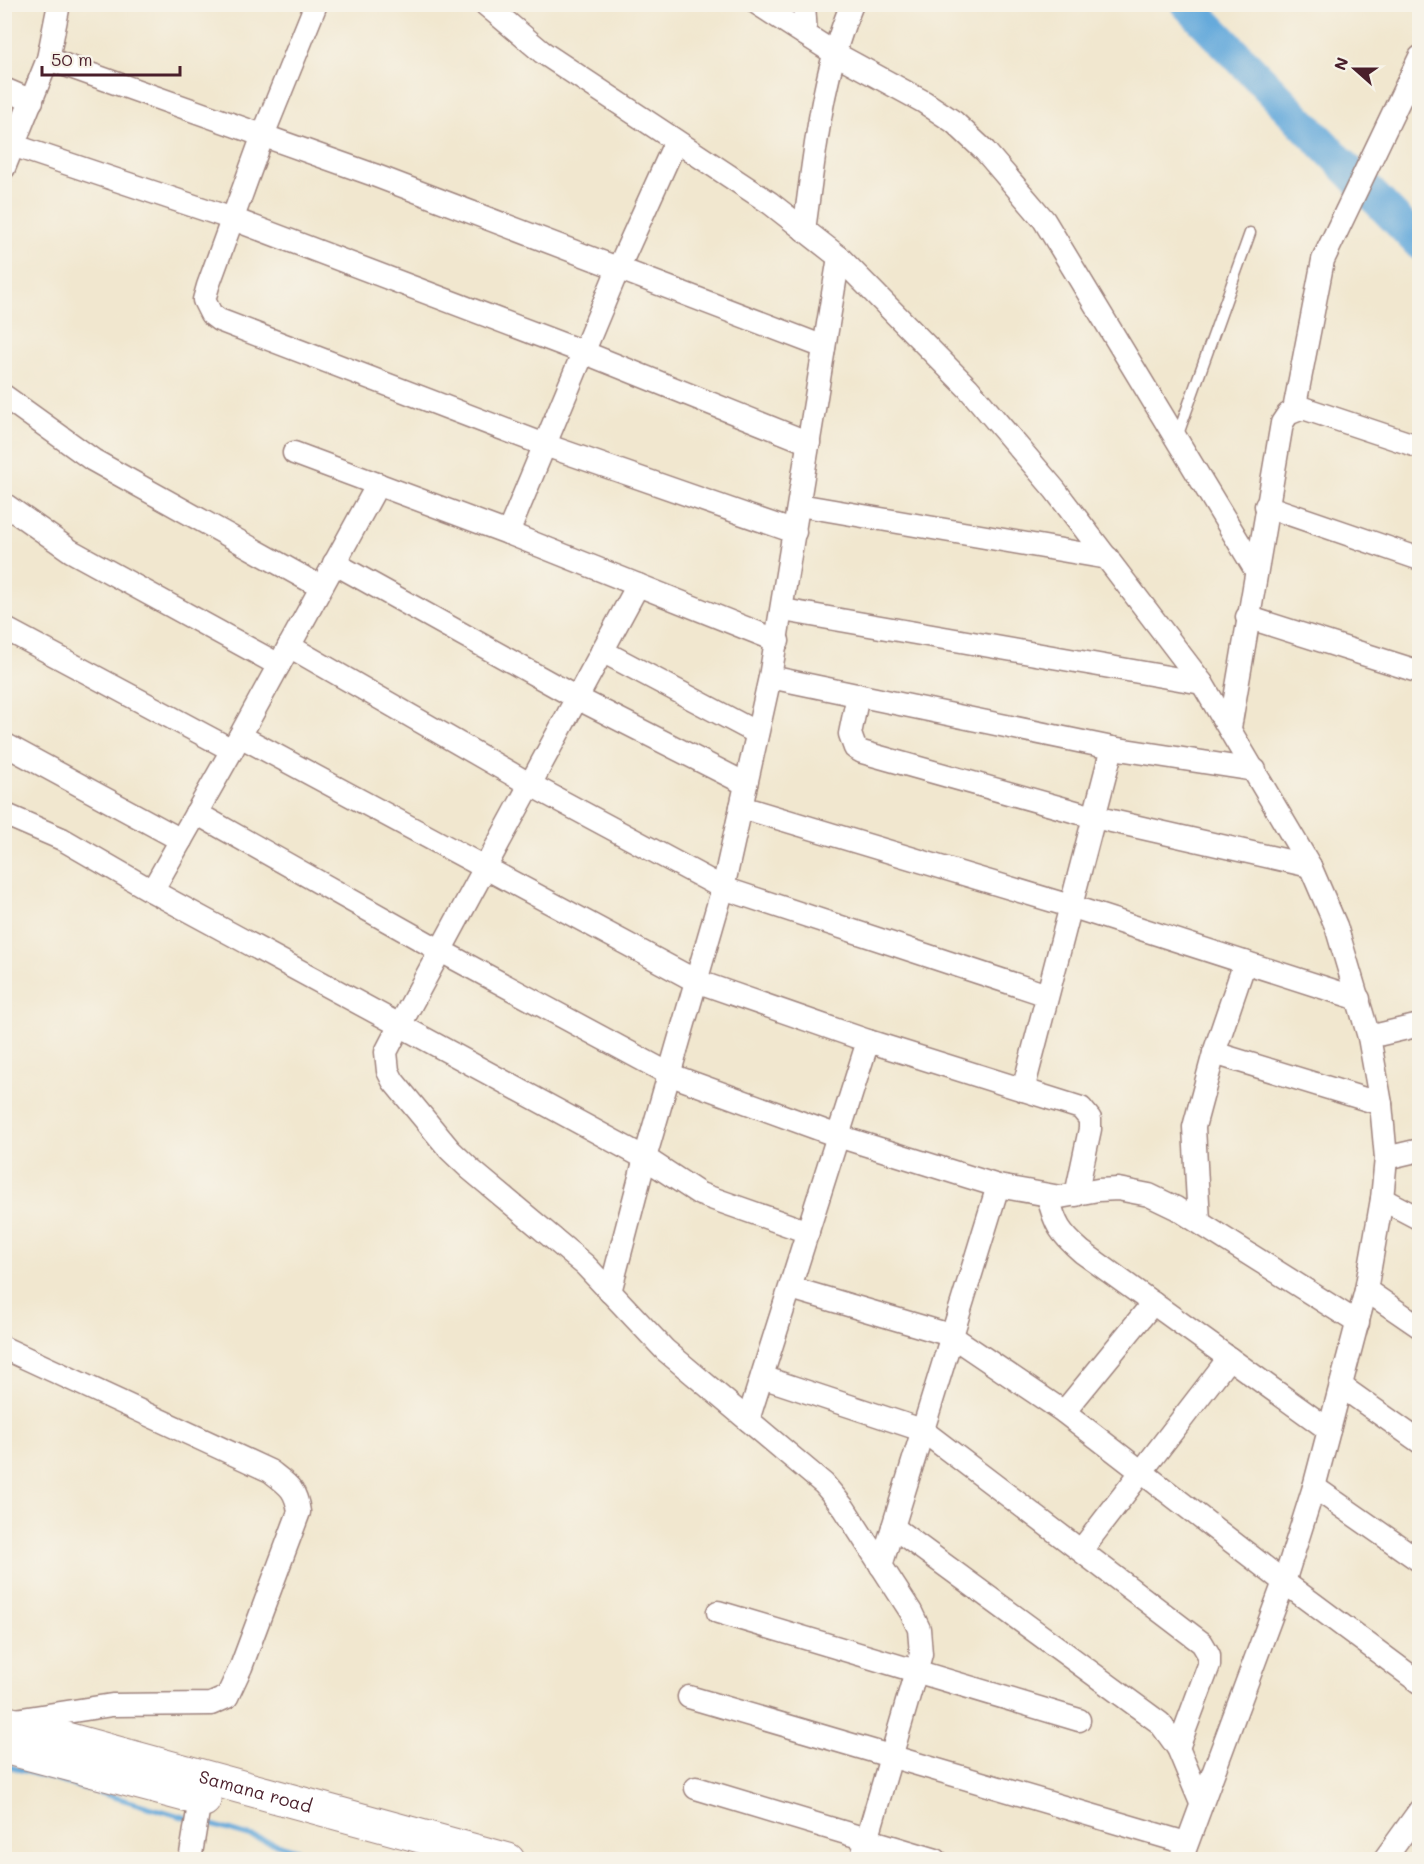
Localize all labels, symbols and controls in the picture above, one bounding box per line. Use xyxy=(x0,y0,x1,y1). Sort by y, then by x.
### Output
scale bar xyxy=(42,39,180,77)
north arrow xyxy=(1325,39,1385,99)
text: 50 m xyxy=(51,47,93,71)
text: N xyxy=(1329,54,1353,73)
street label: Samana road xyxy=(196,1764,315,1818)

